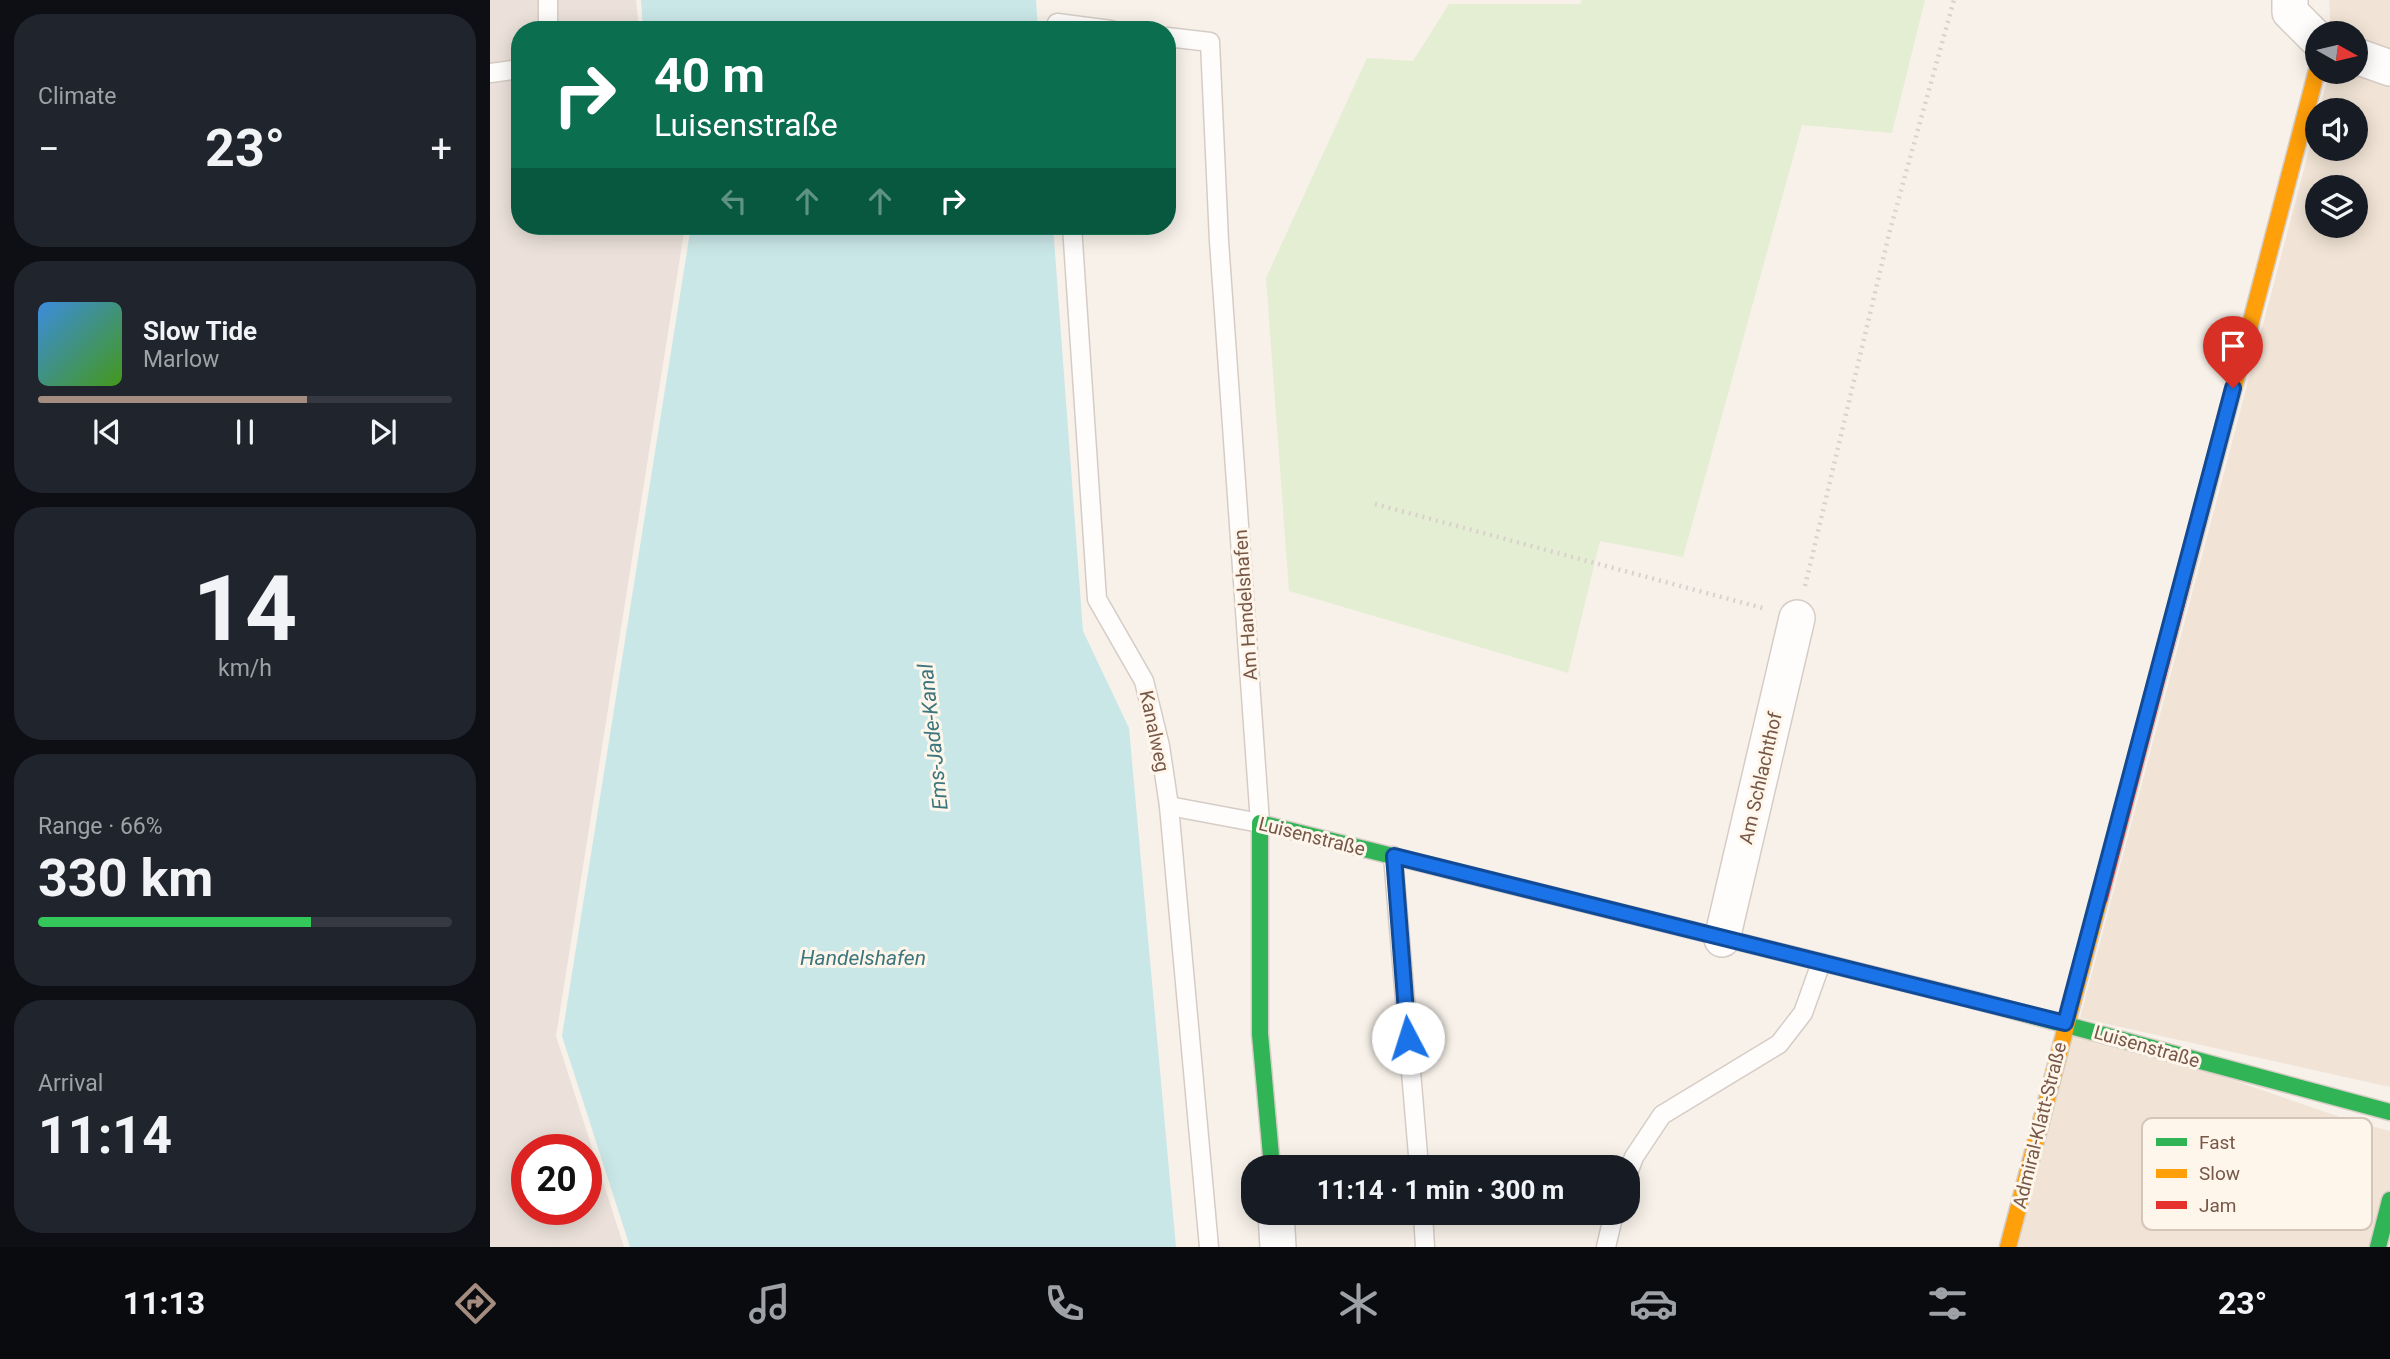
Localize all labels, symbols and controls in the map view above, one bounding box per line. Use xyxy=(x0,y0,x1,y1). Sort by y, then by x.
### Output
north arrow xyxy=(2305,21,2368,84)
map controls xyxy=(2305,21,2368,238)
text: 40 m xyxy=(654,47,765,104)
icon: right xyxy=(539,49,630,140)
text: Climate xyxy=(38,83,117,110)
button: sound xyxy=(2305,98,2368,161)
text: Luisenstraße xyxy=(654,106,838,144)
text: 23° xyxy=(205,118,285,179)
text: − xyxy=(38,127,60,171)
text: + xyxy=(430,127,452,171)
button: layers xyxy=(2305,175,2368,238)
icon: left xyxy=(715,182,753,220)
icon: ahead xyxy=(788,182,826,220)
icon: ahead xyxy=(861,182,899,220)
icon: right xyxy=(934,182,972,220)
text: Slow Tide xyxy=(143,316,257,346)
pin xyxy=(2203,316,2263,388)
icon: arrive xyxy=(2214,327,2252,365)
text: Marlow xyxy=(143,346,219,373)
icon: previous xyxy=(88,413,126,451)
icon: pause xyxy=(226,413,264,451)
icon: next xyxy=(364,413,402,451)
street label: Am Handelshafen xyxy=(1229,529,1262,681)
text: 14 xyxy=(193,556,297,662)
text: km/h xyxy=(218,655,272,682)
water label: Ems-Jade-Kanal xyxy=(913,662,953,811)
street label: Kanalweg xyxy=(1135,688,1174,774)
street label: Am Schlachthof xyxy=(1734,709,1787,846)
street label: Luisenstraße xyxy=(1256,812,1368,861)
text: Range · 66% xyxy=(38,813,163,840)
text: 330 km xyxy=(38,848,213,909)
water label: Handelshafen xyxy=(800,946,926,970)
position arrow xyxy=(1371,1001,1445,1075)
street label: Luisenstraße xyxy=(2091,1020,2202,1073)
street label: Admiral-Klatt-Straße xyxy=(2008,1040,2071,1211)
text: Arrival xyxy=(38,1070,103,1097)
text: 11:14 xyxy=(38,1105,172,1166)
legend xyxy=(2142,1118,2372,1230)
text: Fast xyxy=(2199,1131,2236,1154)
speed limit sign: 20 xyxy=(511,1134,602,1225)
text: Slow xyxy=(2199,1162,2240,1185)
text: 11:14 · 1 min · 300 m xyxy=(1317,1175,1564,1205)
text: Jam xyxy=(2199,1194,2236,1217)
icon: directions xyxy=(451,1279,500,1328)
icon: music xyxy=(745,1279,794,1328)
icon: phone xyxy=(1040,1279,1089,1328)
icon: climate xyxy=(1334,1279,1383,1328)
icon: car xyxy=(1629,1279,1678,1328)
icon: filters xyxy=(1923,1279,1972,1328)
text: 11:13 xyxy=(123,1284,205,1322)
text: 23° xyxy=(2218,1284,2267,1322)

